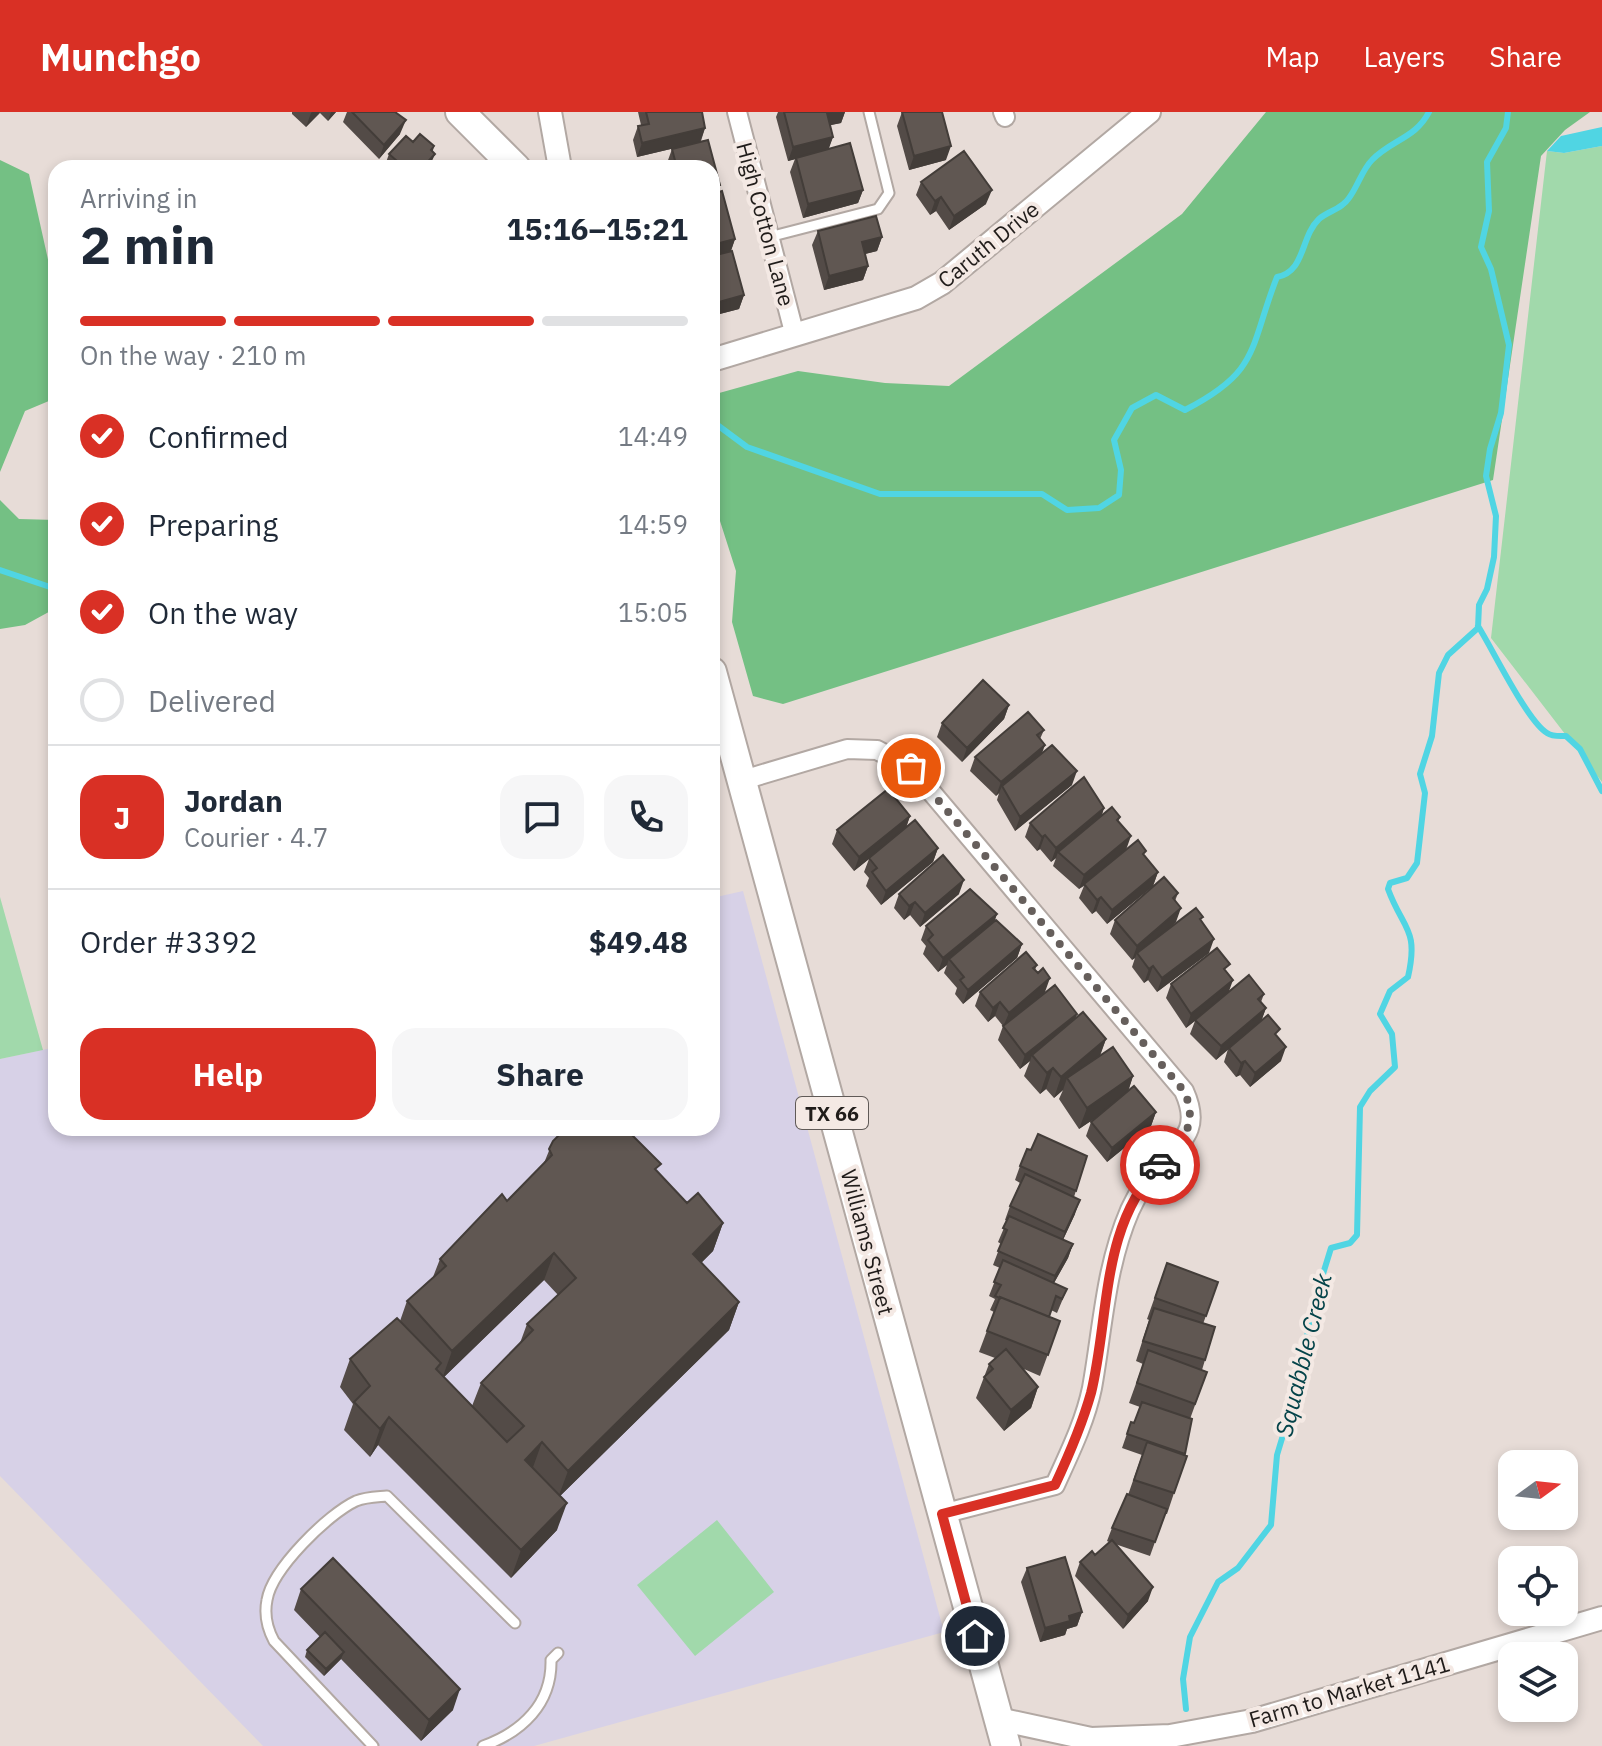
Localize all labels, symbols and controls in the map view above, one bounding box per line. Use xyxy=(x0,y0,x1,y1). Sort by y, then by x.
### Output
text: Munchgo xyxy=(40,32,201,81)
text: Map xyxy=(1265,38,1319,75)
text: Layers xyxy=(1363,38,1445,75)
text: Share xyxy=(1489,38,1562,75)
street label: High Cotton Lane xyxy=(730,139,802,309)
text: Arriving in xyxy=(80,181,197,215)
street label: Caruth Drive xyxy=(931,194,1045,294)
text: 15:16–15:21 xyxy=(507,209,688,248)
text: 2 min xyxy=(80,211,216,278)
text: On the way · 210 m xyxy=(80,338,306,372)
icon: check xyxy=(80,414,124,458)
text: Confirmed xyxy=(148,417,289,456)
text: 14:49 xyxy=(618,419,688,453)
icon: check xyxy=(80,502,124,546)
text: Preparing xyxy=(148,505,278,544)
text: 14:59 xyxy=(618,507,688,541)
icon: check xyxy=(80,590,124,634)
text: On the way xyxy=(148,593,298,632)
text: 15:05 xyxy=(618,595,688,629)
text: Delivered xyxy=(148,681,276,720)
pin xyxy=(877,734,945,802)
icon: bag xyxy=(889,746,933,790)
button: chat xyxy=(500,775,584,859)
button: phone xyxy=(604,775,688,859)
text: Jordan xyxy=(184,781,283,820)
text: J xyxy=(114,798,130,837)
text: Courier · 4.7 xyxy=(184,820,328,854)
text: Order #3392 xyxy=(80,922,257,961)
text: $49.48 xyxy=(589,922,688,961)
button: Help xyxy=(80,1028,376,1120)
button: Share xyxy=(392,1028,688,1120)
road number: TX 66 xyxy=(796,1097,868,1129)
courier xyxy=(1120,1125,1200,1205)
icon: car xyxy=(1138,1143,1182,1187)
street label: Williams Street xyxy=(835,1166,901,1318)
water label: Squabble Creek xyxy=(1267,1270,1339,1440)
north arrow xyxy=(1498,1450,1578,1530)
map controls xyxy=(1498,1450,1578,1722)
button: locate xyxy=(1498,1546,1578,1626)
pin xyxy=(941,1602,1009,1670)
icon: home xyxy=(953,1614,997,1658)
button: layers xyxy=(1498,1642,1578,1722)
street label: Farm to Market 1141 xyxy=(1245,1648,1453,1734)

